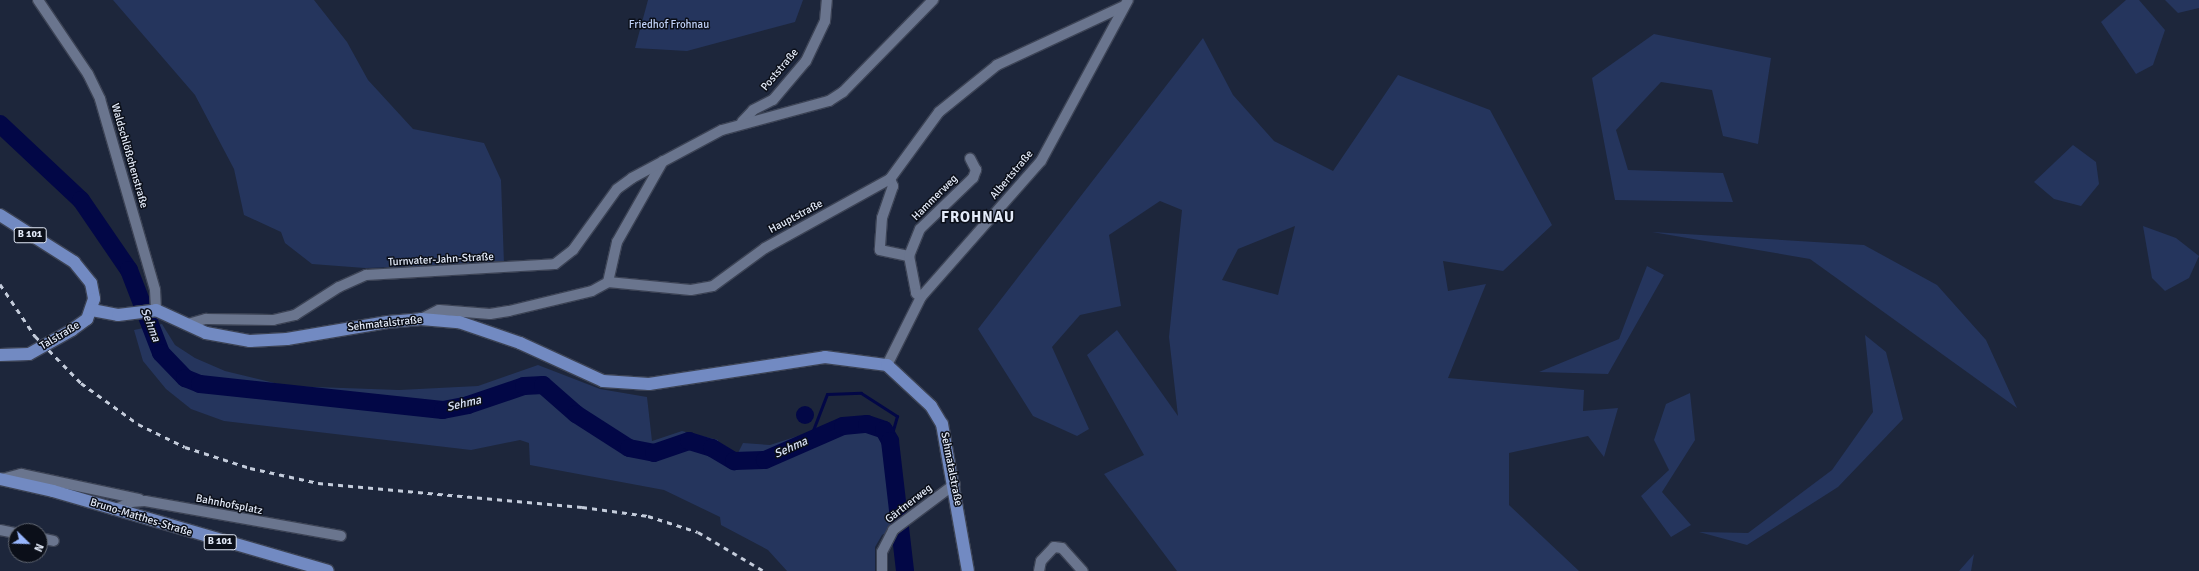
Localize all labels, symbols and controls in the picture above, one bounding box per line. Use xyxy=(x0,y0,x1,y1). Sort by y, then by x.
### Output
park label: Friedhof Frohnau xyxy=(629,18,709,32)
street label: Poststraße xyxy=(759,46,801,94)
street label: Waldschlößchenstraße xyxy=(108,102,150,210)
street label: Albertstraße xyxy=(988,148,1036,202)
street label: Hammerweg xyxy=(909,172,961,224)
street label: Hauptstraße xyxy=(767,197,825,237)
district label: FROHNAU xyxy=(941,209,1015,227)
road number: B 101 xyxy=(13,227,47,243)
street label: Turnvater-Jahn-Straße xyxy=(388,251,494,269)
water label: Sehma xyxy=(137,306,163,344)
street label: Sehmatalstraße xyxy=(347,314,423,334)
street label: Talstraße xyxy=(38,319,82,353)
water label: Sehma xyxy=(445,393,483,415)
street label: Sehmatalstraße xyxy=(937,431,965,507)
water label: Sehma xyxy=(772,434,810,462)
street label: Gärtnerweg xyxy=(883,482,935,526)
street label: Bahnhofsplatz xyxy=(194,492,264,518)
street label: Bruno-Matthes-Straße xyxy=(88,496,194,540)
north arrow xyxy=(8,523,48,563)
road number: B 101 xyxy=(203,534,237,550)
text: N xyxy=(31,541,46,554)

